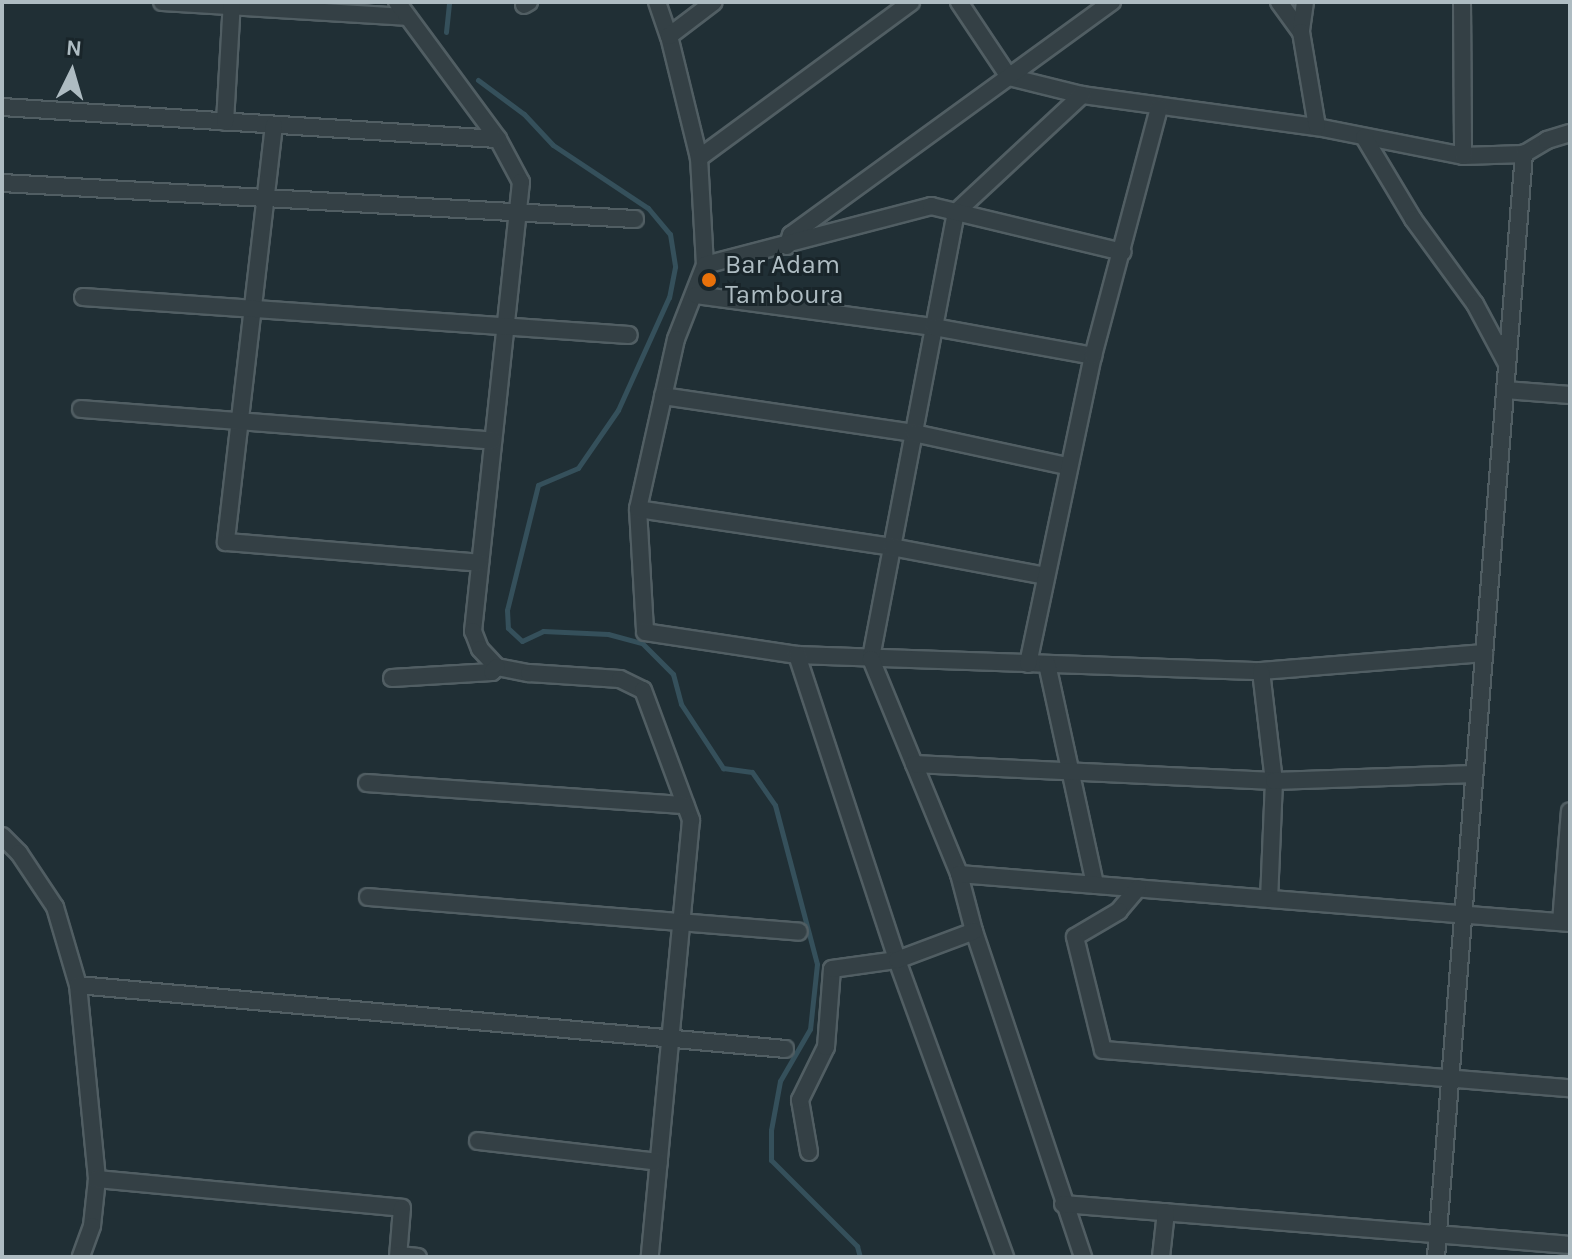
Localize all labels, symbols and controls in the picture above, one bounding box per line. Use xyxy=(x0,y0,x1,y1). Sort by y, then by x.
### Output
north arrow xyxy=(32,32,112,112)
text: N xyxy=(65,34,83,62)
place label: Bar Adam Tamboura xyxy=(725,249,843,310)
marker: Bar Adam Tamboura xyxy=(700,271,718,289)

